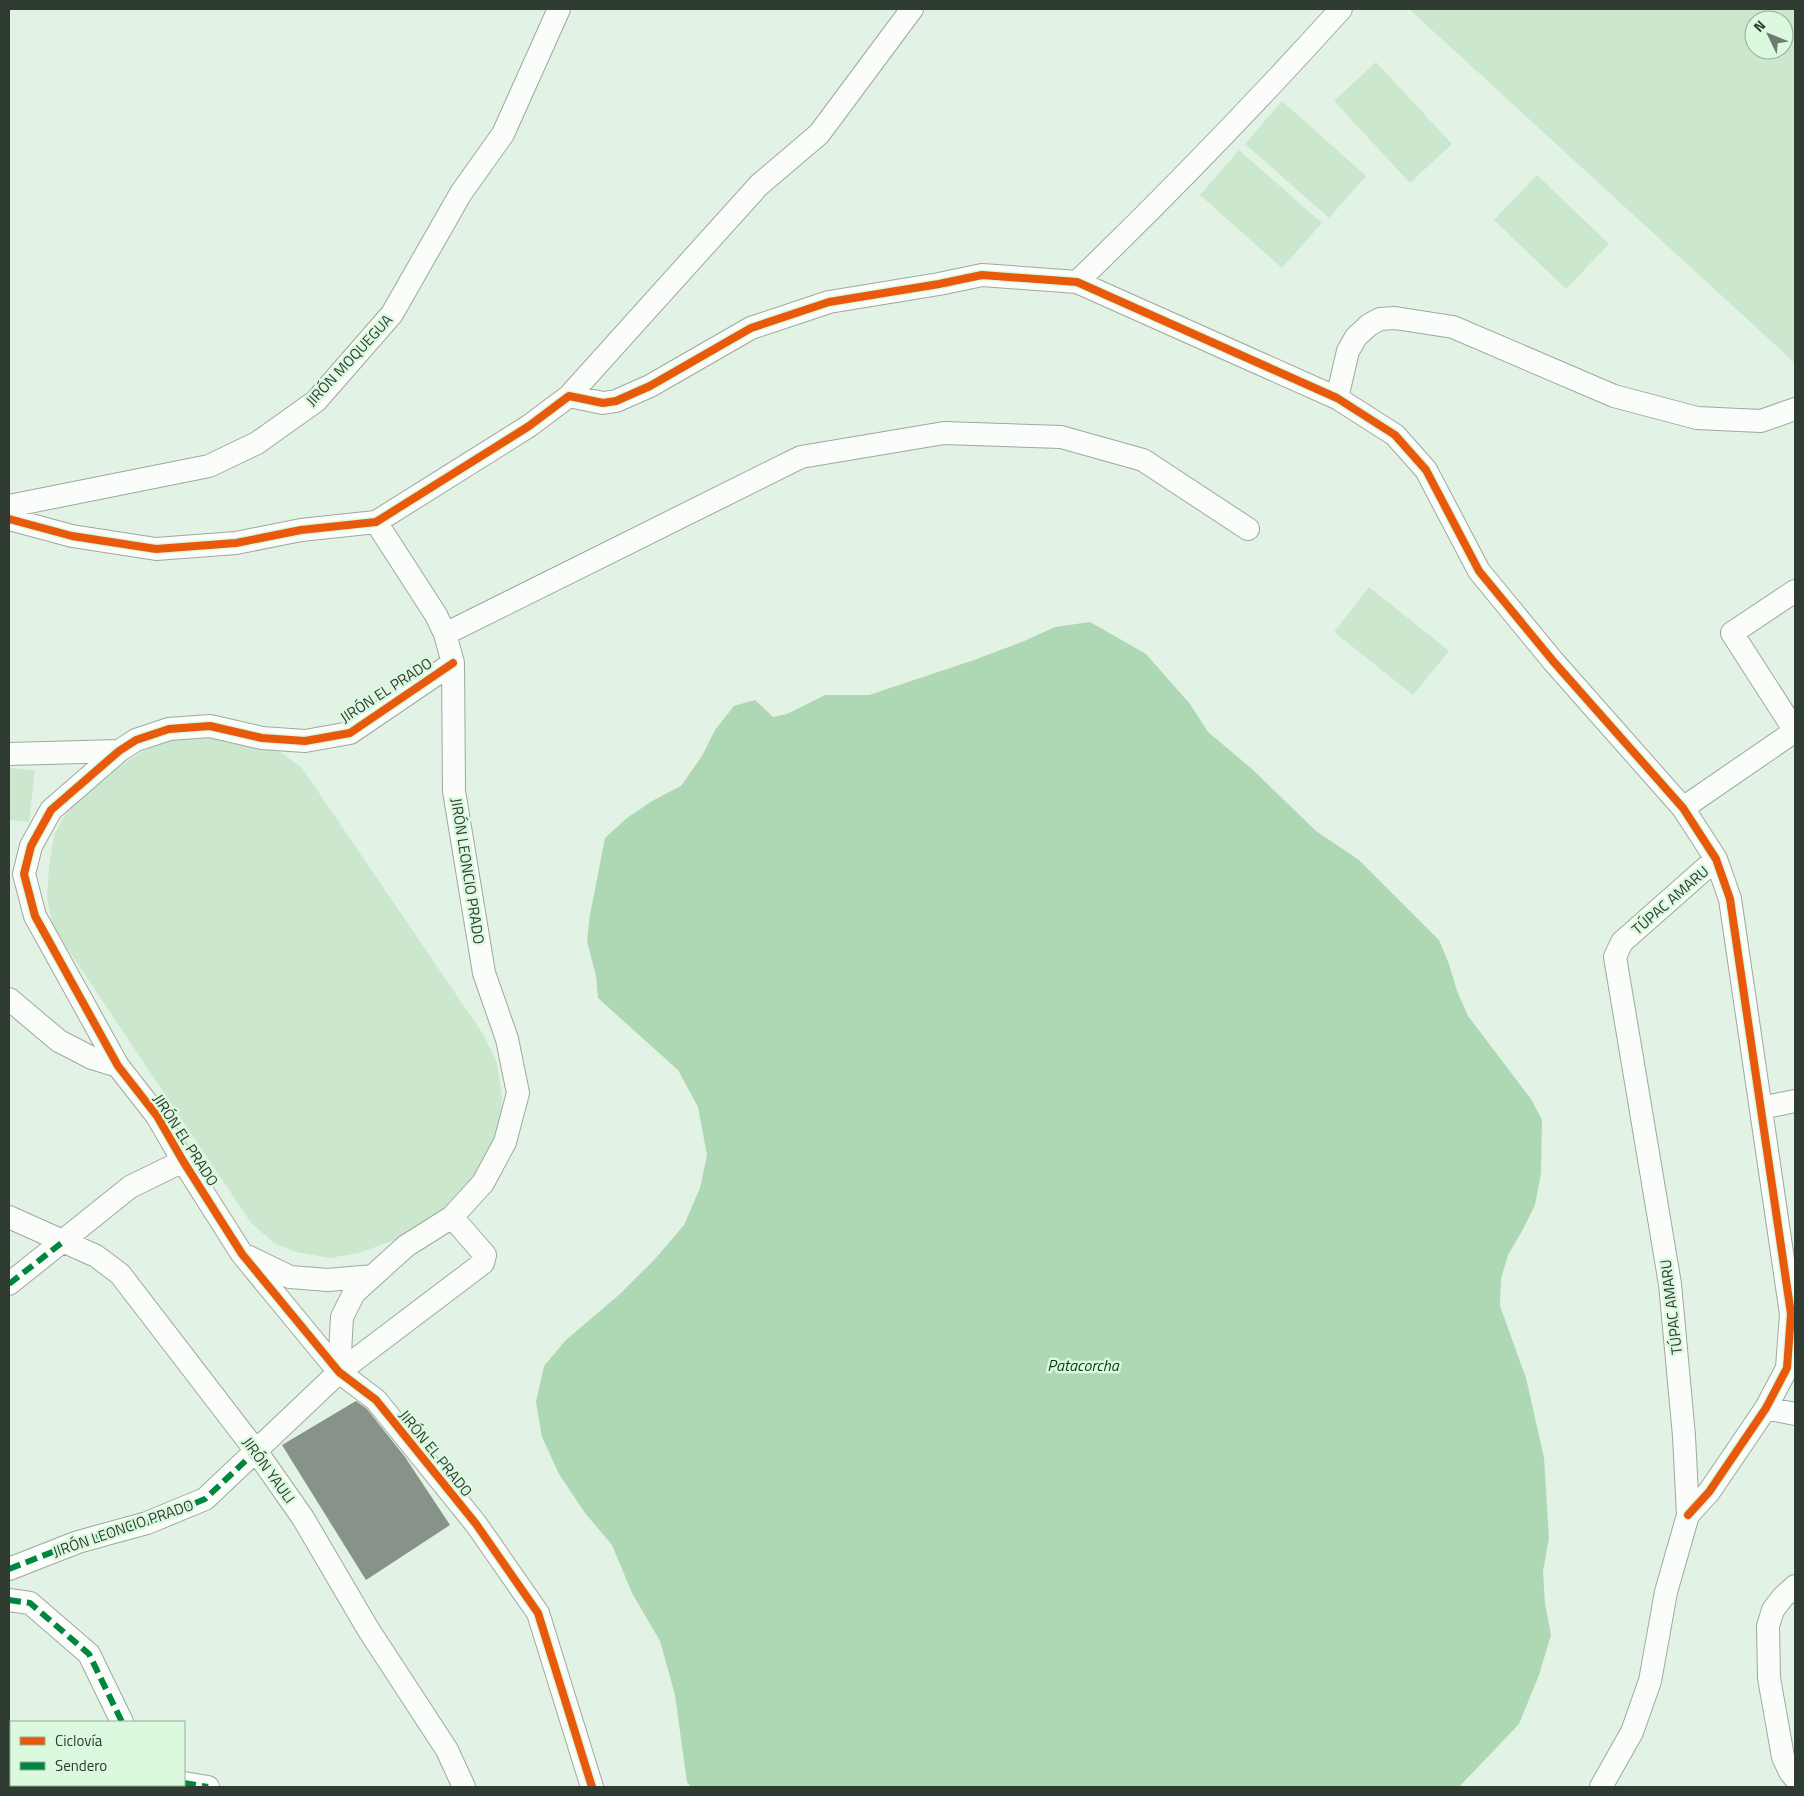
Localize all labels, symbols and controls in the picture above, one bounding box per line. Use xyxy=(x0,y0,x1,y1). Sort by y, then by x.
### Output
north arrow xyxy=(1744,10,1794,60)
text: N xyxy=(1748,15,1770,37)
street label: JIRÓN MOQUEGUA xyxy=(300,309,398,411)
street label: JIRÓN EL PRADO xyxy=(335,651,437,728)
street label: JIRÓN LEONCIO PRADO xyxy=(445,796,491,946)
street label: TÚPAC AMARU xyxy=(1626,860,1714,940)
street label: JIRÓN EL PRADO xyxy=(148,1089,225,1191)
street label: TÚPAC AMARU xyxy=(1654,1258,1688,1356)
water label: Patacorcha xyxy=(1047,1353,1120,1377)
street label: JIRÓN EL PRADO xyxy=(394,1405,478,1501)
street label: JIRÓN YAULI xyxy=(237,1432,301,1508)
street label: JIRÓN LEONCIO PRADO xyxy=(49,1493,197,1563)
legend xyxy=(10,1721,185,1786)
text: Ciclovía xyxy=(55,1729,103,1752)
text: Sendero xyxy=(55,1754,107,1777)

